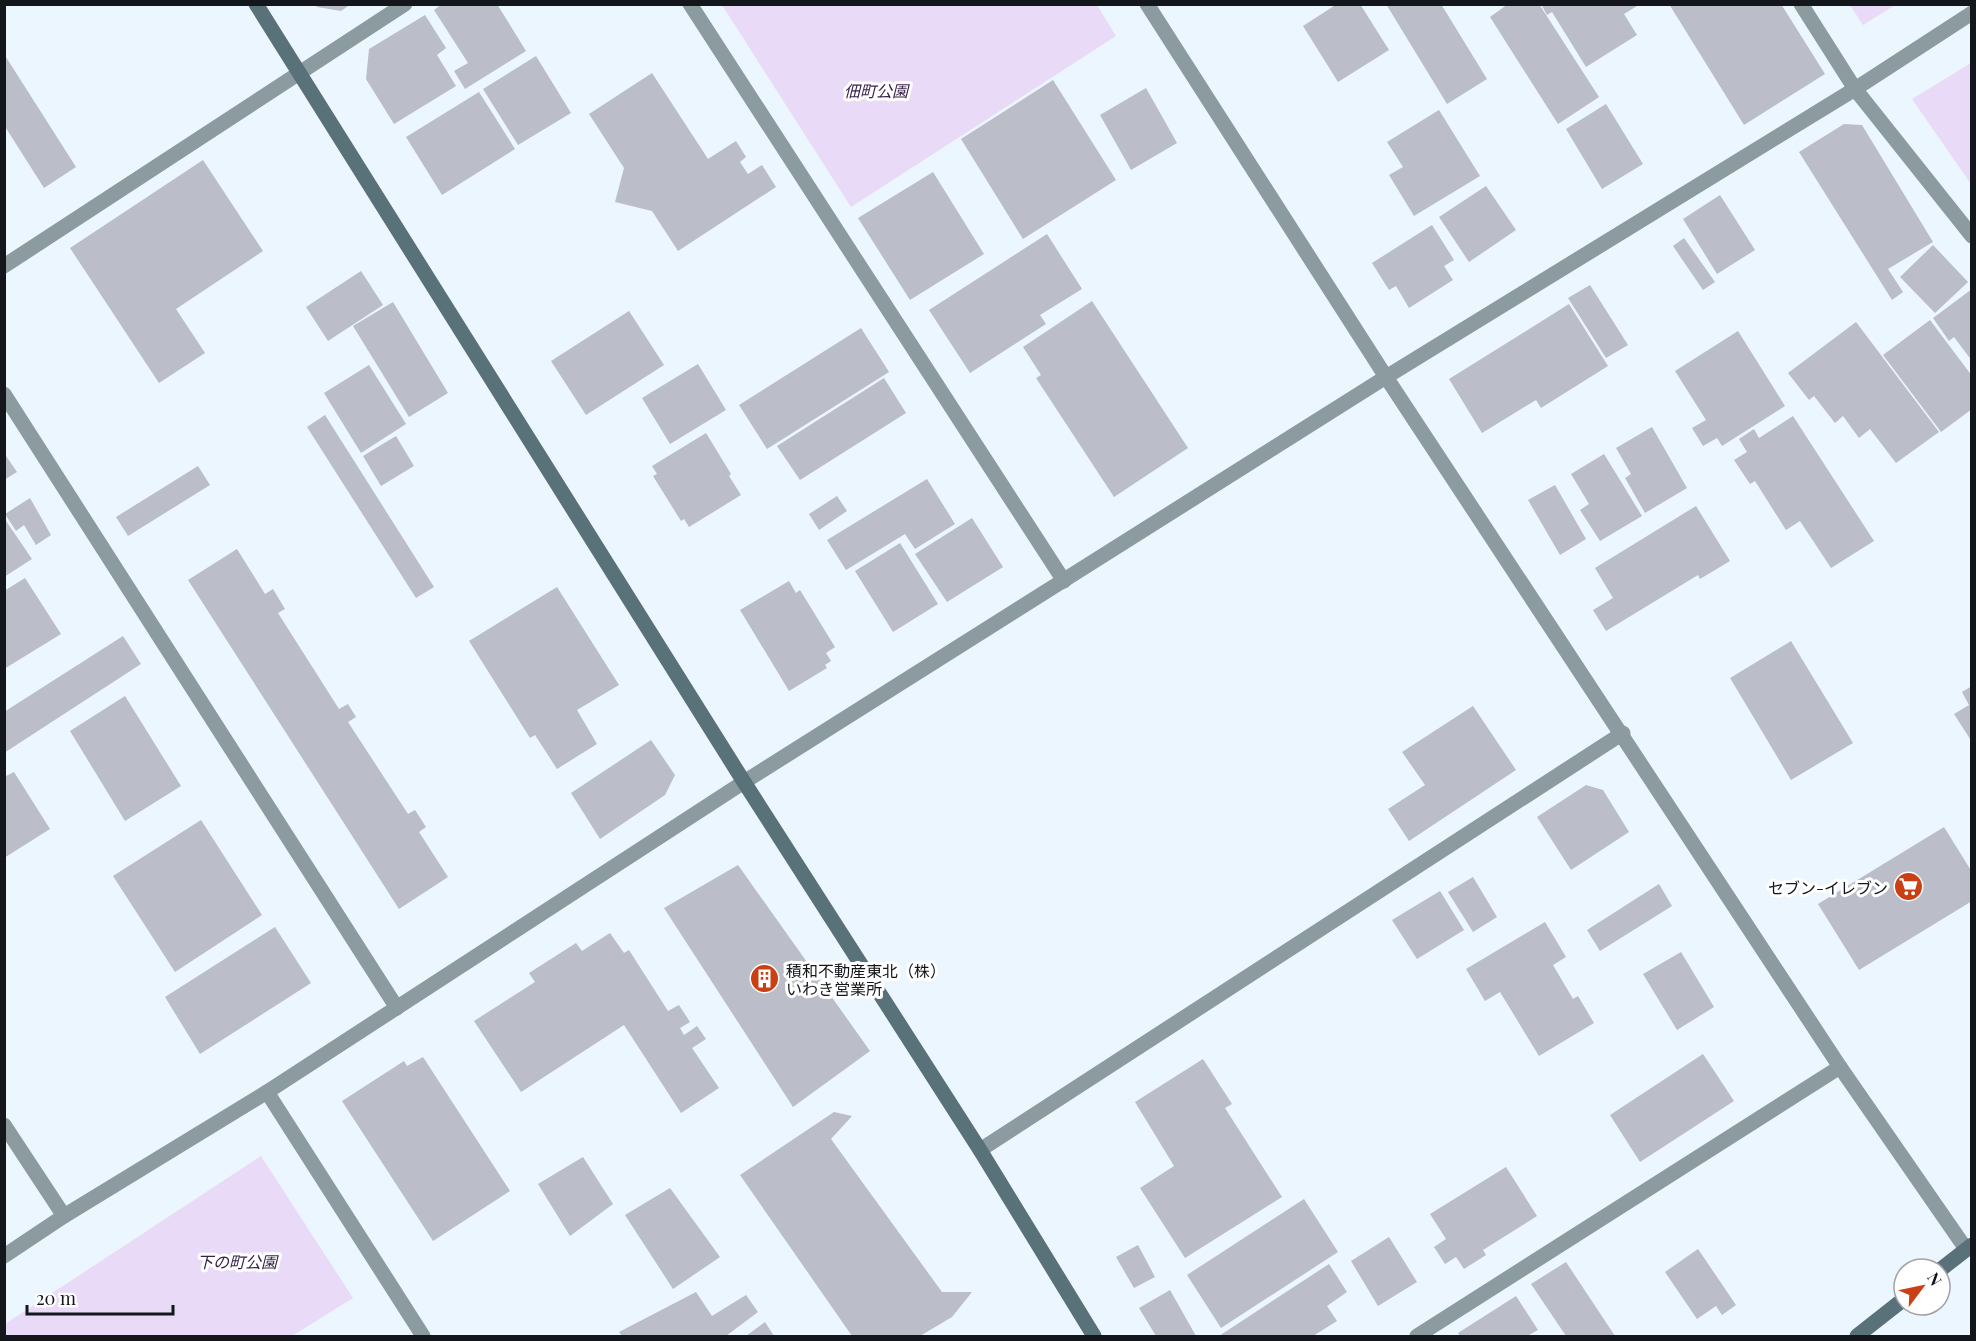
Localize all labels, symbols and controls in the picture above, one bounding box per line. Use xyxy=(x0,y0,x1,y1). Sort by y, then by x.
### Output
park label: 佃町公園 xyxy=(844,80,910,101)
supermarket icon: セブン-イレブン xyxy=(1893,871,1925,903)
place label: セブン-イレブン xyxy=(1768,877,1888,898)
place label: 積和不動産東北（株） いわき営業所 xyxy=(786,960,946,999)
building icon: 積和不動産東北（株） いわき営業所 xyxy=(749,963,781,995)
park label: 下の町公園 xyxy=(197,1251,279,1272)
north arrow xyxy=(1892,1257,1952,1317)
text: N xyxy=(1923,1268,1947,1290)
scale bar xyxy=(27,1278,172,1316)
text: 20 m xyxy=(36,1286,76,1310)

